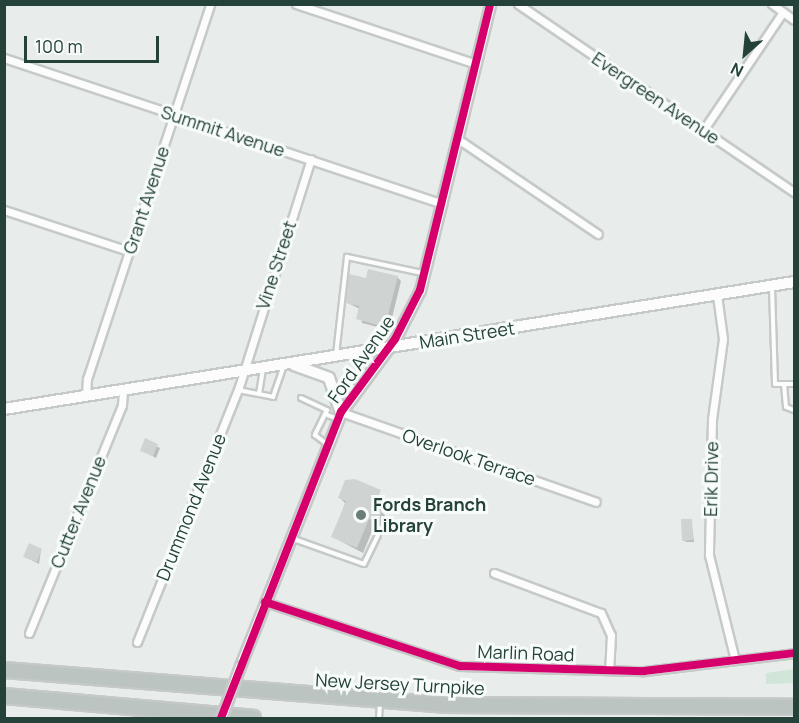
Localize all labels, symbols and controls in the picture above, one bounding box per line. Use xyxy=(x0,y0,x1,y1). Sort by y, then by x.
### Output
scale bar xyxy=(27,24,162,62)
north arrow xyxy=(715,24,775,84)
text: 100 m xyxy=(35,34,83,58)
street label: Evergreen Avenue xyxy=(588,47,724,149)
text: N xyxy=(727,58,747,82)
street label: Summit Avenue xyxy=(158,101,288,161)
street label: Grant Avenue xyxy=(118,143,174,257)
street label: Vine Street xyxy=(251,218,301,312)
street label: Ford Avenue xyxy=(323,311,399,407)
street label: Main Street xyxy=(418,317,516,353)
street label: Overlook Terrace xyxy=(400,424,538,490)
street label: Drummond Avenue xyxy=(152,430,230,584)
street label: Erik Drive xyxy=(700,441,722,517)
street label: Cutter Avenue xyxy=(46,453,110,571)
place label: Fords Branch Library xyxy=(373,494,486,536)
marker: Fords Branch Library xyxy=(354,508,368,522)
street label: Marlin Road xyxy=(477,641,575,665)
street label: New Jersey Turnpike xyxy=(315,669,485,699)

